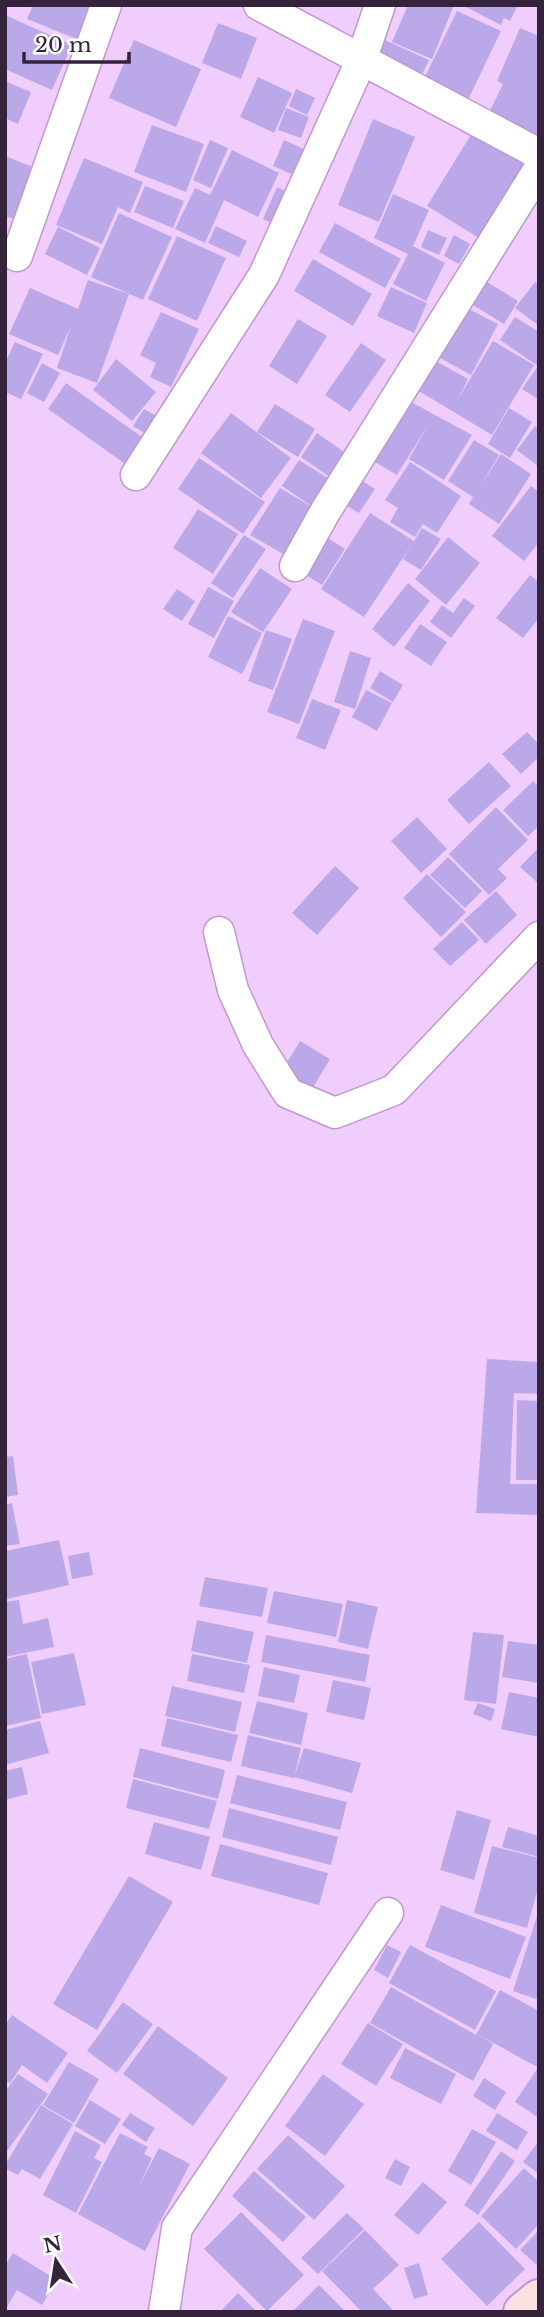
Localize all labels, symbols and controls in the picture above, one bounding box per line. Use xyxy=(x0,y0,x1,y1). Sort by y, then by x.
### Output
scale bar xyxy=(24,21,130,65)
text: 20 m xyxy=(35,32,92,58)
north arrow xyxy=(21,2226,91,2296)
text: N xyxy=(41,2232,64,2258)

